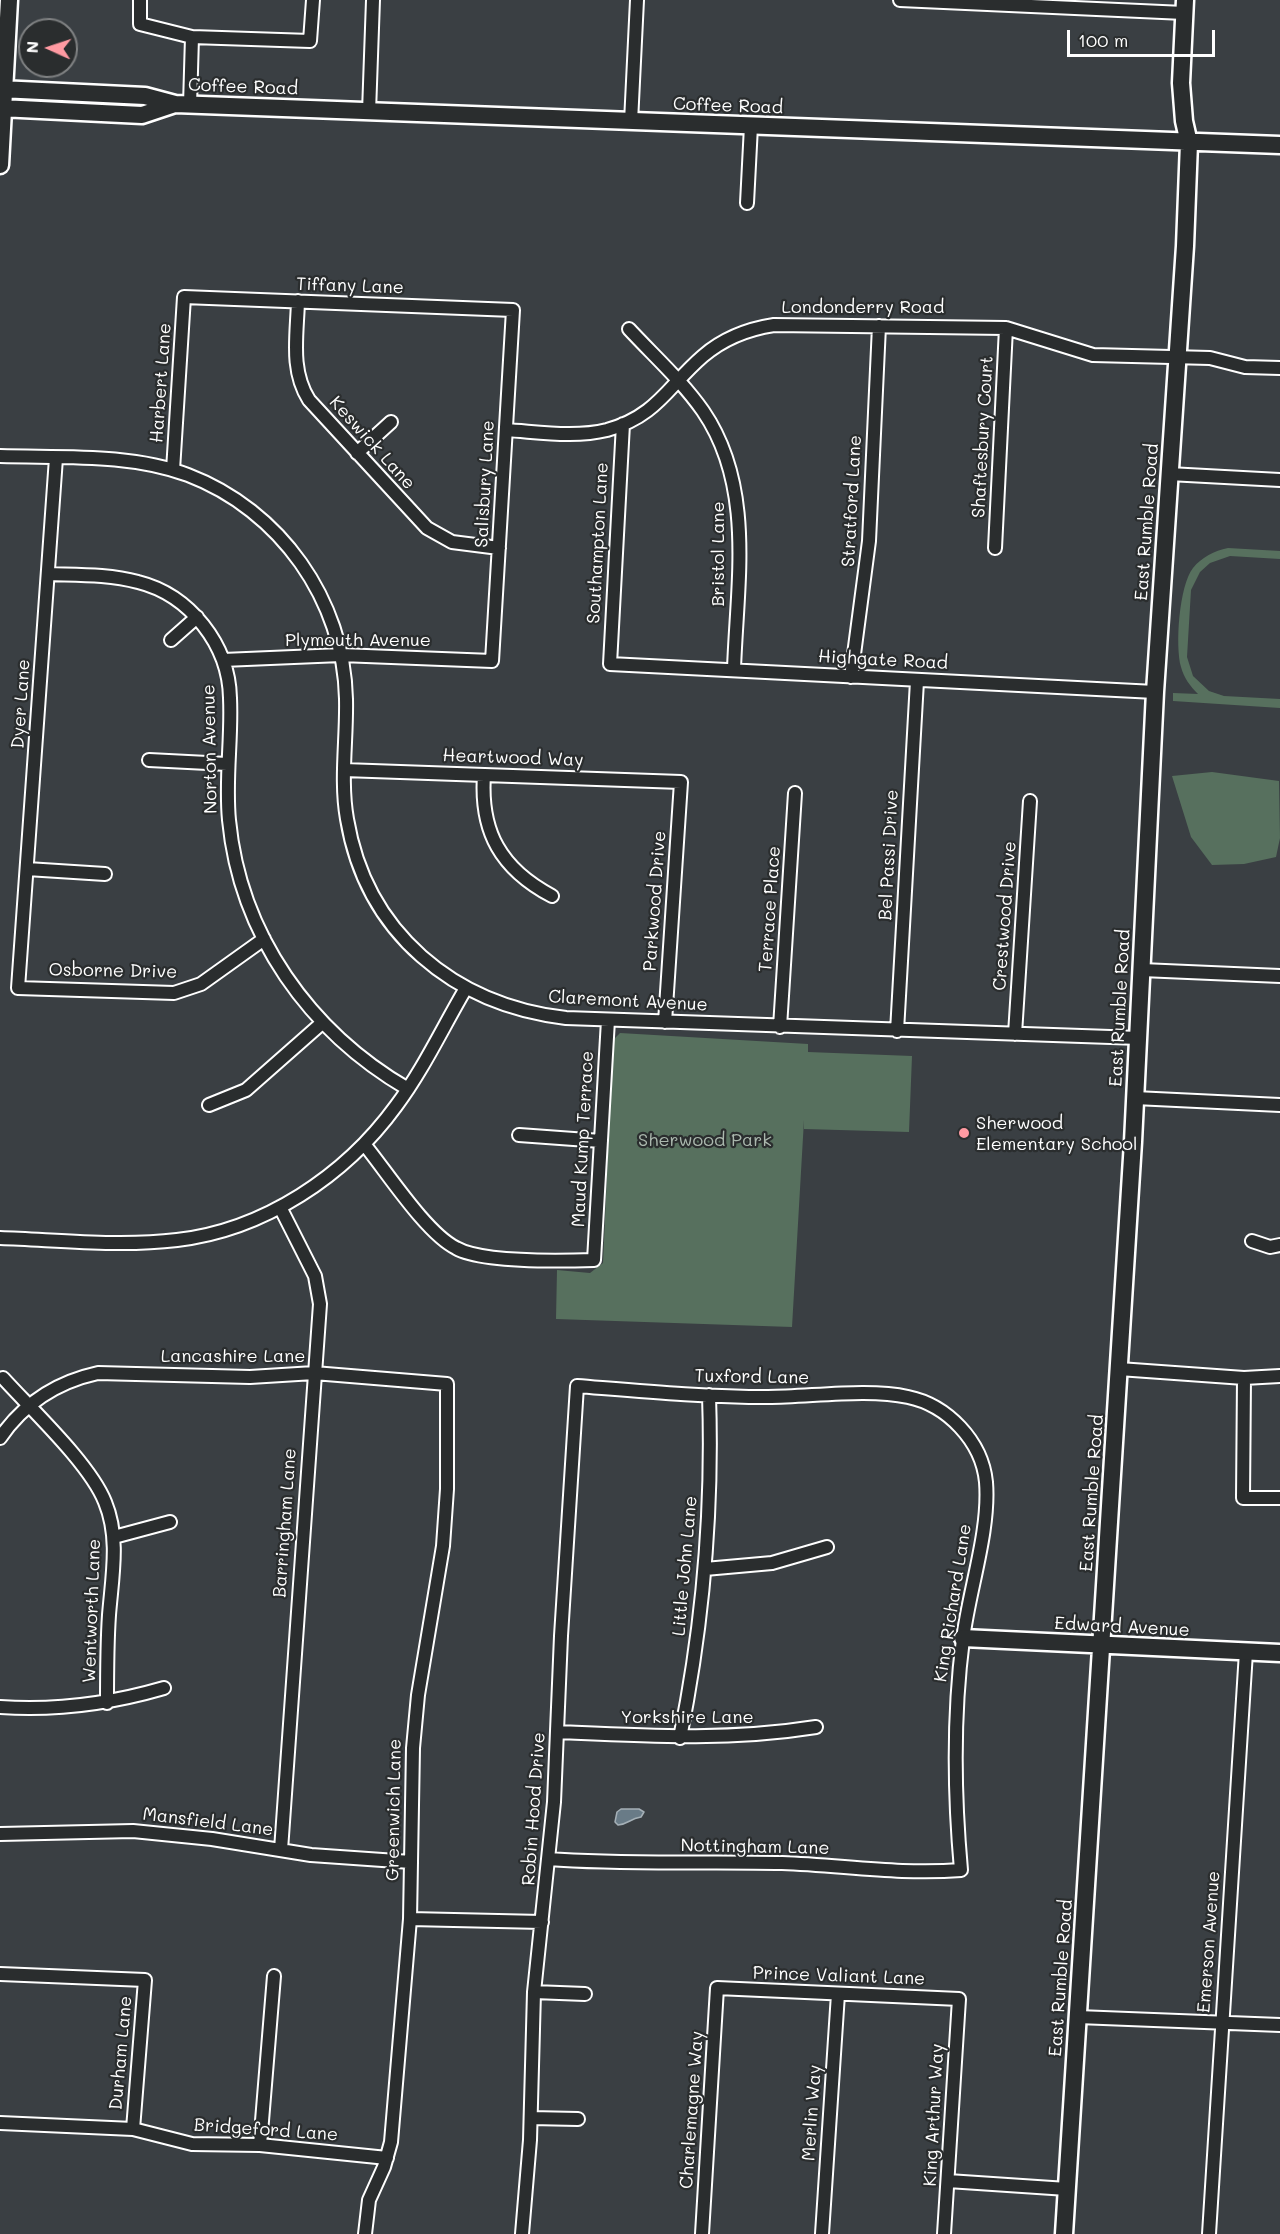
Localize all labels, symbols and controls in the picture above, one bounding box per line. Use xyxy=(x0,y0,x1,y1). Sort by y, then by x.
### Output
north arrow xyxy=(18,18,78,78)
scale bar xyxy=(1070,18,1218,56)
text: 100 m xyxy=(1078,28,1128,52)
text: N xyxy=(21,41,42,54)
street label: Coffee Road xyxy=(187,74,299,100)
street label: Coffee Road xyxy=(672,93,784,119)
street label: Tiffany Lane xyxy=(296,273,404,299)
street label: Londonderry Road xyxy=(782,296,944,318)
street label: Harbert Lane xyxy=(146,322,176,444)
street label: Shaftesbury Court xyxy=(968,355,998,519)
street label: Keswick Lane xyxy=(324,392,420,494)
street label: Salisbury Lane xyxy=(471,420,499,548)
street label: Stratford Lane xyxy=(838,435,866,567)
street label: East Rumble Road xyxy=(1131,443,1163,601)
street label: Southampton Lane xyxy=(583,462,613,624)
street label: Bristol Lane xyxy=(707,501,729,607)
street label: Plymouth Avenue xyxy=(285,629,431,651)
street label: Highgate Road xyxy=(817,646,949,674)
street label: Dyer Lane xyxy=(7,659,35,749)
street label: Norton Avenue xyxy=(198,684,222,814)
street label: Heartwood Way xyxy=(442,745,584,771)
street label: Bel Passi Drive xyxy=(875,789,903,921)
street label: Parkwood Drive xyxy=(639,830,671,972)
street label: Crestwood Drive xyxy=(989,841,1021,991)
street label: Terrace Place xyxy=(755,845,785,973)
street label: East Rumble Road xyxy=(1105,929,1135,1087)
street label: Osborne Drive xyxy=(49,959,177,983)
street label: Claremont Avenue xyxy=(548,986,708,1016)
street label: Maud Kump Terrace xyxy=(568,1050,598,1228)
place label: Sherwood Elementary School xyxy=(976,1112,1137,1154)
marker: Sherwood Elementary School xyxy=(957,1126,971,1140)
park label: Sherwood Park xyxy=(638,1129,772,1151)
street label: Lancashire Lane xyxy=(161,1345,305,1367)
street label: Tuxford Lane xyxy=(694,1365,810,1389)
street label: East Rumble Road xyxy=(1076,1414,1108,1572)
street label: Barringham Lane xyxy=(269,1448,301,1598)
street label: Little John Lane xyxy=(668,1495,702,1637)
street label: King Richard Lane xyxy=(930,1522,976,1684)
street label: Wentworth Lane xyxy=(79,1539,105,1683)
street label: Edward Avenue xyxy=(1054,1613,1190,1641)
street label: Yorkshire Lane xyxy=(620,1706,754,1728)
street label: Robin Hood Drive xyxy=(518,1732,550,1886)
street label: Greenwich Lane xyxy=(382,1739,406,1881)
street label: Mansfield Lane xyxy=(141,1803,275,1841)
street label: Nottingham Lane xyxy=(680,1835,830,1859)
street label: Emerson Avenue xyxy=(1193,1870,1225,2014)
street label: East Rumble Road xyxy=(1045,1899,1077,2057)
street label: Prince Valiant Lane xyxy=(752,1962,926,1990)
street label: Durham Lane xyxy=(105,1995,137,2111)
street label: Charlemagne Way xyxy=(676,2030,708,2190)
street label: King Arthur Way xyxy=(919,2043,949,2187)
street label: Merlin Way xyxy=(798,2064,826,2162)
street label: Bridgeford Lane xyxy=(193,2114,339,2146)

